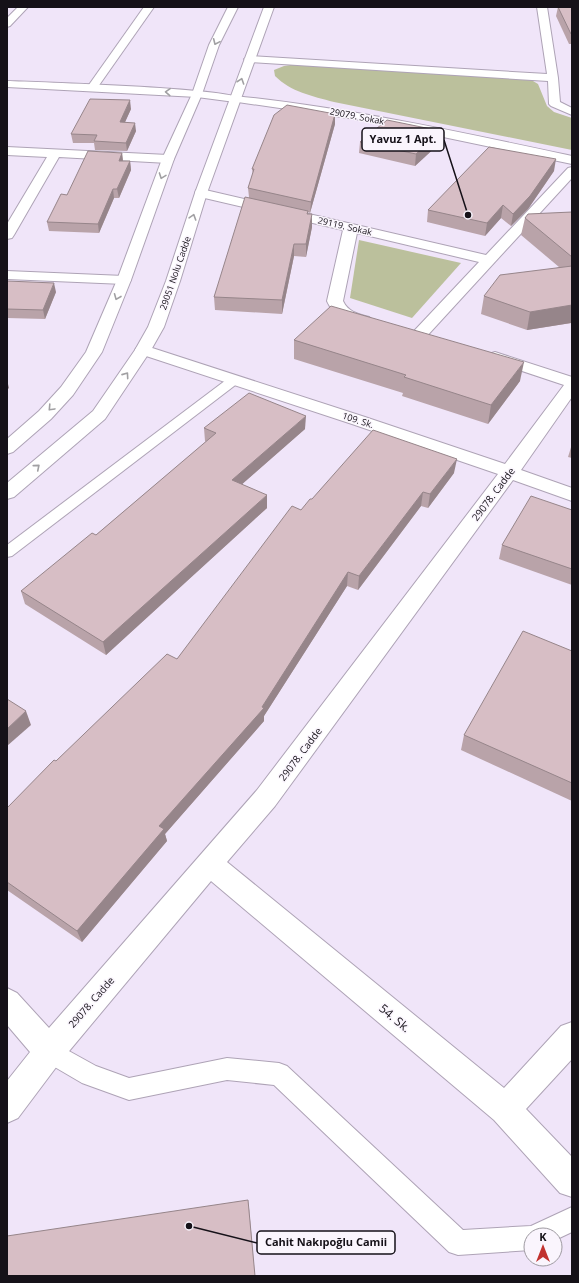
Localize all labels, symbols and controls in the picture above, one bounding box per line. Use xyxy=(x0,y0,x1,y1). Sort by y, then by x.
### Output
one-way arrow xyxy=(213,38,221,46)
one-way arrow xyxy=(236,78,244,85)
one-way arrow xyxy=(165,88,171,97)
street label: 29079. Sokak xyxy=(329,104,386,128)
callout: Yavuz 1 Apt. xyxy=(362,128,444,151)
text: Yavuz 1 Apt. xyxy=(370,131,436,146)
one-way arrow xyxy=(159,172,167,179)
street label: 29119. Sokak xyxy=(317,213,374,239)
one-way arrow xyxy=(188,214,197,221)
street label: 29051 Nolu Cadde xyxy=(156,234,194,312)
one-way arrow xyxy=(113,294,121,301)
one-way arrow xyxy=(121,372,128,379)
one-way arrow xyxy=(48,403,56,411)
street label: 109. Sk. xyxy=(341,409,375,431)
street label: 29078. Cadde xyxy=(468,464,518,524)
one-way arrow xyxy=(32,465,39,472)
street label: 29078. Cadde xyxy=(275,724,325,784)
street label: 29078. Cadde xyxy=(65,973,117,1031)
street label: 54. Sk. xyxy=(376,1000,414,1036)
north arrow xyxy=(523,1227,563,1267)
text: K xyxy=(539,1229,547,1244)
callout: Cahit Nakıpoğlu Camii xyxy=(257,1231,395,1254)
text: Cahit Nakıpoğlu Camii xyxy=(265,1234,387,1249)

